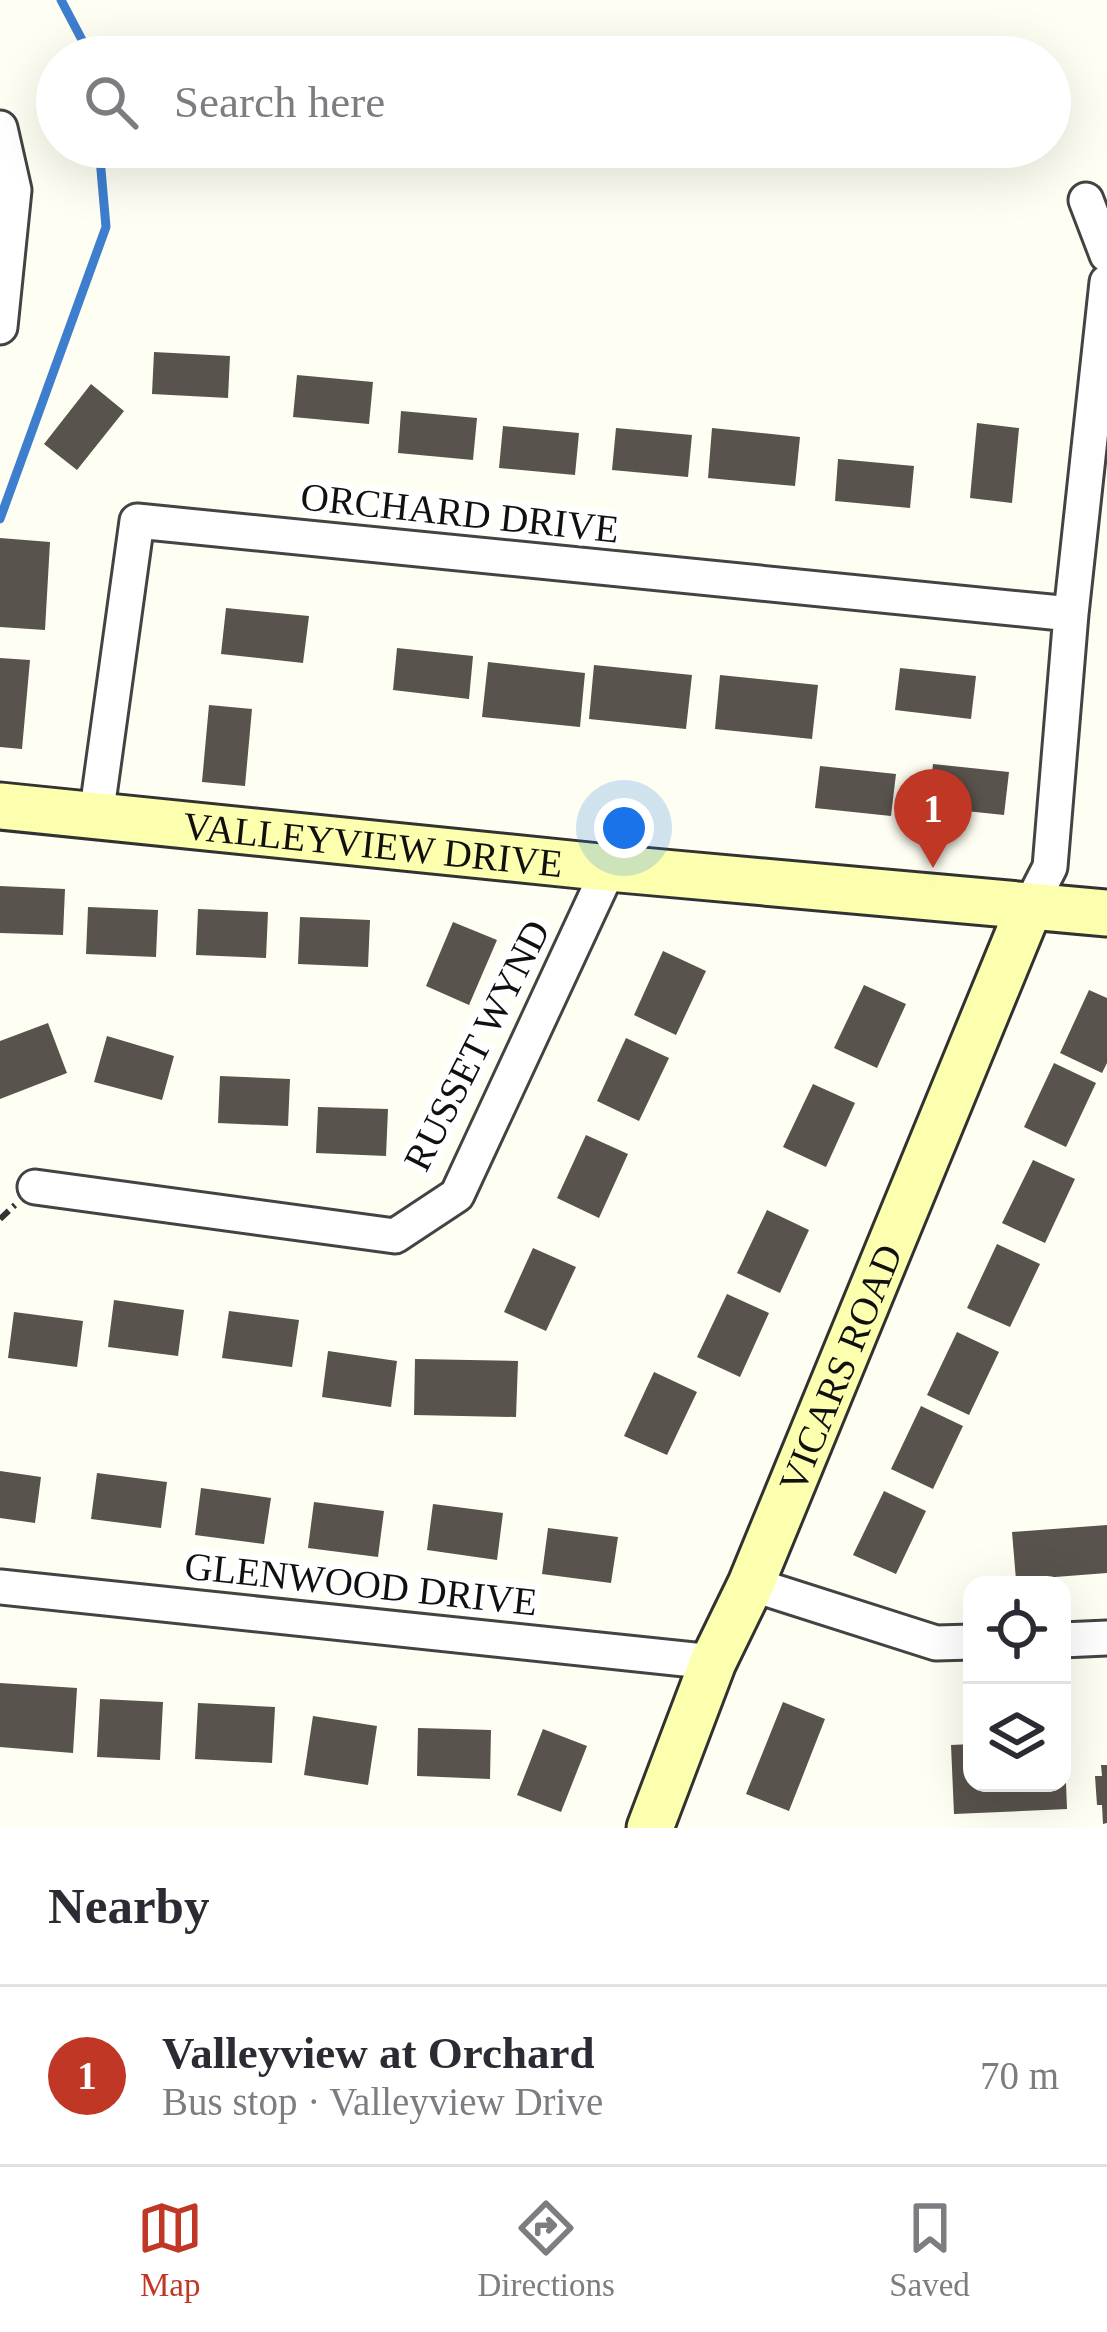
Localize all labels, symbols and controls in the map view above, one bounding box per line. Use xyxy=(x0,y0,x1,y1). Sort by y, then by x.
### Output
search box xyxy=(36,36,1071,168)
icon: search xyxy=(78,69,144,135)
text: Search here xyxy=(174,77,385,127)
street label: ORCHARD DRIVE xyxy=(299,474,621,551)
pin: 1 xyxy=(894,769,972,868)
your location xyxy=(594,798,654,858)
street label: VALLEYVIEW DRIVE xyxy=(181,804,565,885)
street label: RUSSET WYND xyxy=(395,913,558,1177)
street label: VICARS ROAD xyxy=(770,1238,910,1498)
street label: GLENWOOD DRIVE xyxy=(183,1544,539,1623)
map controls xyxy=(963,1576,1071,1792)
button: locate xyxy=(963,1576,1071,1684)
button: layers xyxy=(963,1684,1071,1792)
text: Nearby xyxy=(48,1878,209,1934)
text: Valleyview at Orchard xyxy=(162,2028,594,2078)
text: 1 xyxy=(77,2054,97,2097)
text: 70 m xyxy=(980,2054,1059,2097)
text: Bus stop · Valleyview Drive xyxy=(162,2080,603,2123)
tab: Map xyxy=(137,2195,203,2304)
tab: Directions xyxy=(477,2195,615,2304)
tab: Saved xyxy=(889,2195,970,2304)

